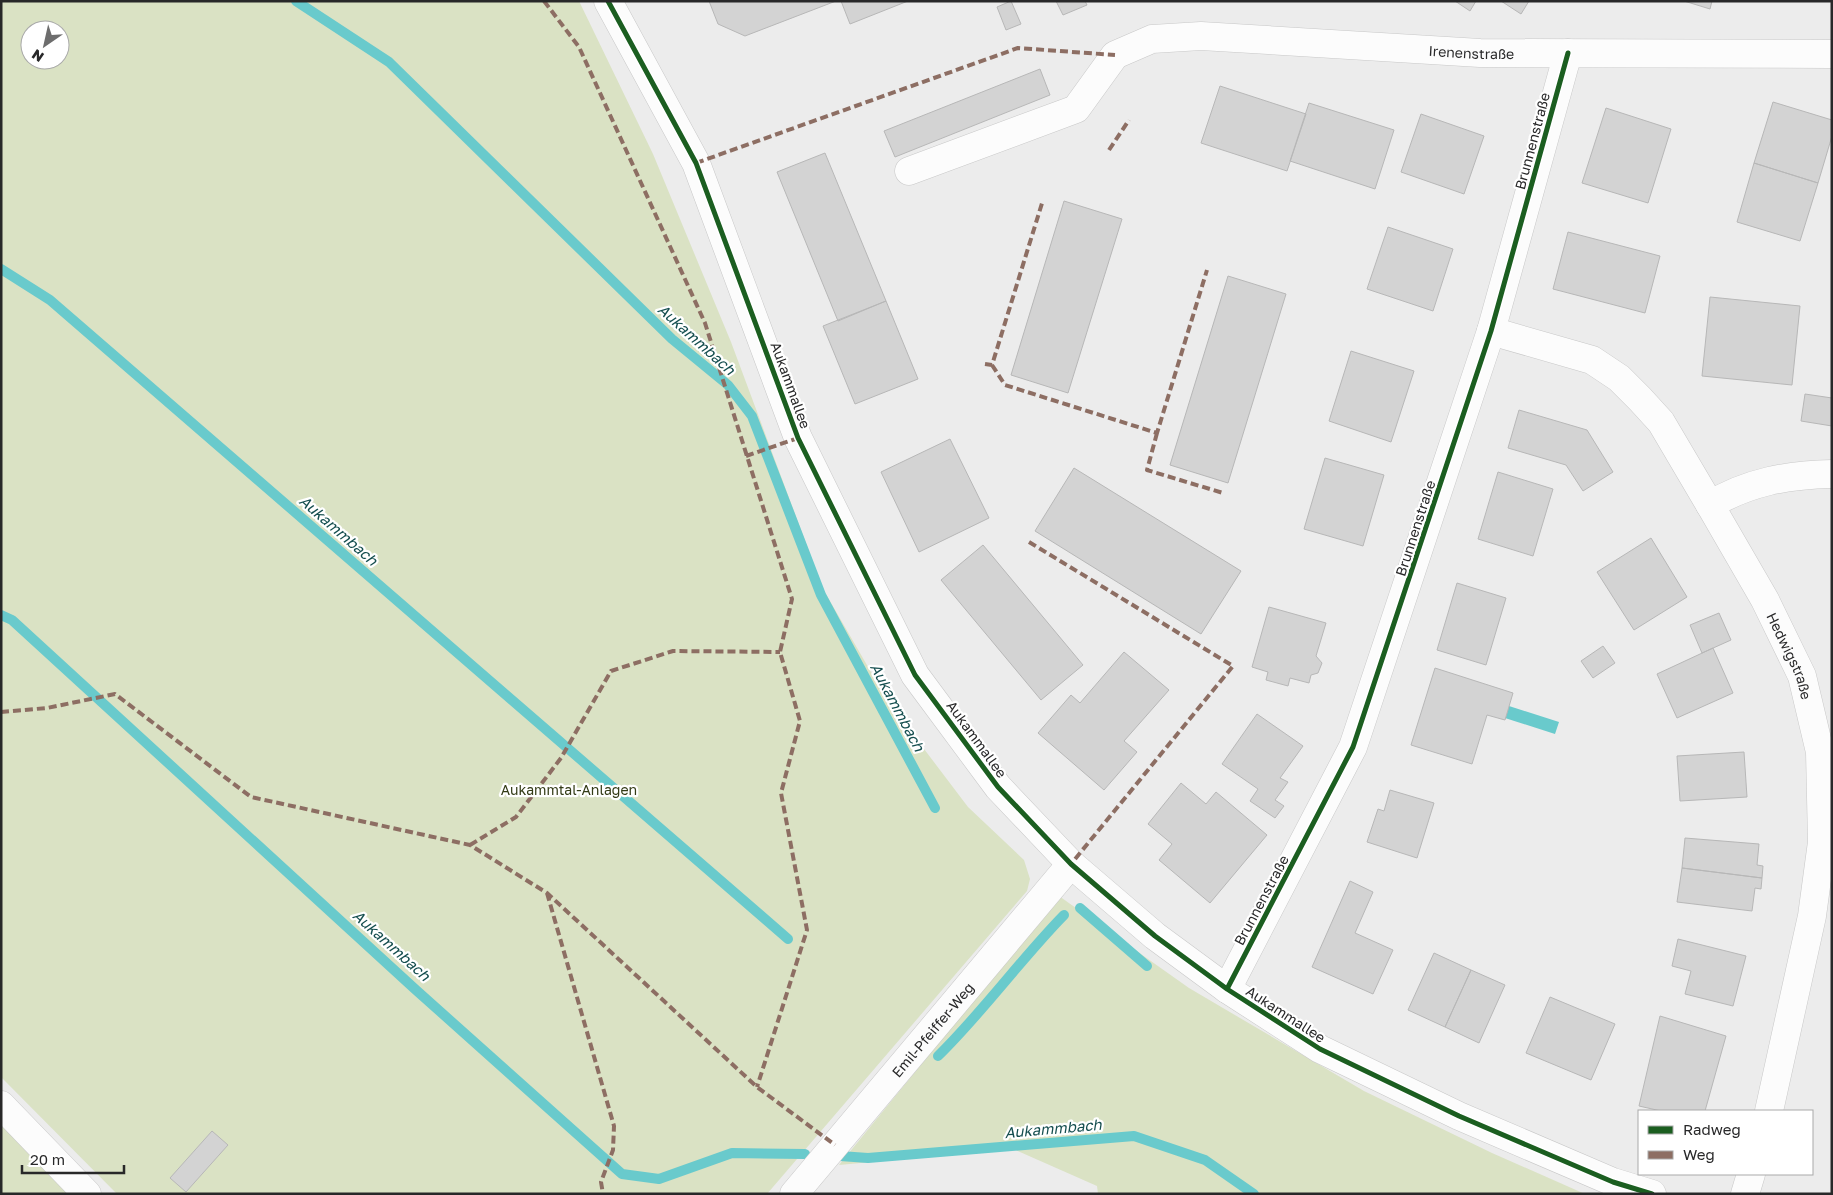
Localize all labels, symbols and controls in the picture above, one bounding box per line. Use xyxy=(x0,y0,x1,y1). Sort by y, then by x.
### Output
north arrow xyxy=(20,20,70,70)
street label: Irenenstraße xyxy=(1428,41,1514,62)
text: N xyxy=(28,46,47,66)
street label: Brunnenstraße xyxy=(1511,91,1553,191)
water label: Aukammbach xyxy=(655,300,740,379)
street label: Aukammallee xyxy=(767,339,815,431)
street label: Brunnenstraße xyxy=(1392,478,1438,578)
water label: Aukammbach xyxy=(296,491,382,569)
street label: Hedwigstraße xyxy=(1764,609,1816,701)
water label: Aukammbach xyxy=(867,660,929,755)
street label: Aukammallee xyxy=(943,697,1011,781)
park label: Aukammtal-Anlagen xyxy=(501,781,637,798)
street label: Brunnenstraße xyxy=(1230,852,1292,948)
water label: Aukammbach xyxy=(350,906,435,985)
street label: Emil-Pfeiffer-Weg xyxy=(888,979,977,1080)
street label: Aukammallee xyxy=(1243,982,1329,1046)
legend xyxy=(1638,1110,1813,1175)
water label: Aukammbach xyxy=(1004,1115,1103,1141)
text: Radweg xyxy=(1683,1120,1741,1138)
scale bar xyxy=(22,1142,125,1174)
text: Weg xyxy=(1683,1145,1715,1163)
text: 20 m xyxy=(30,1150,65,1168)

